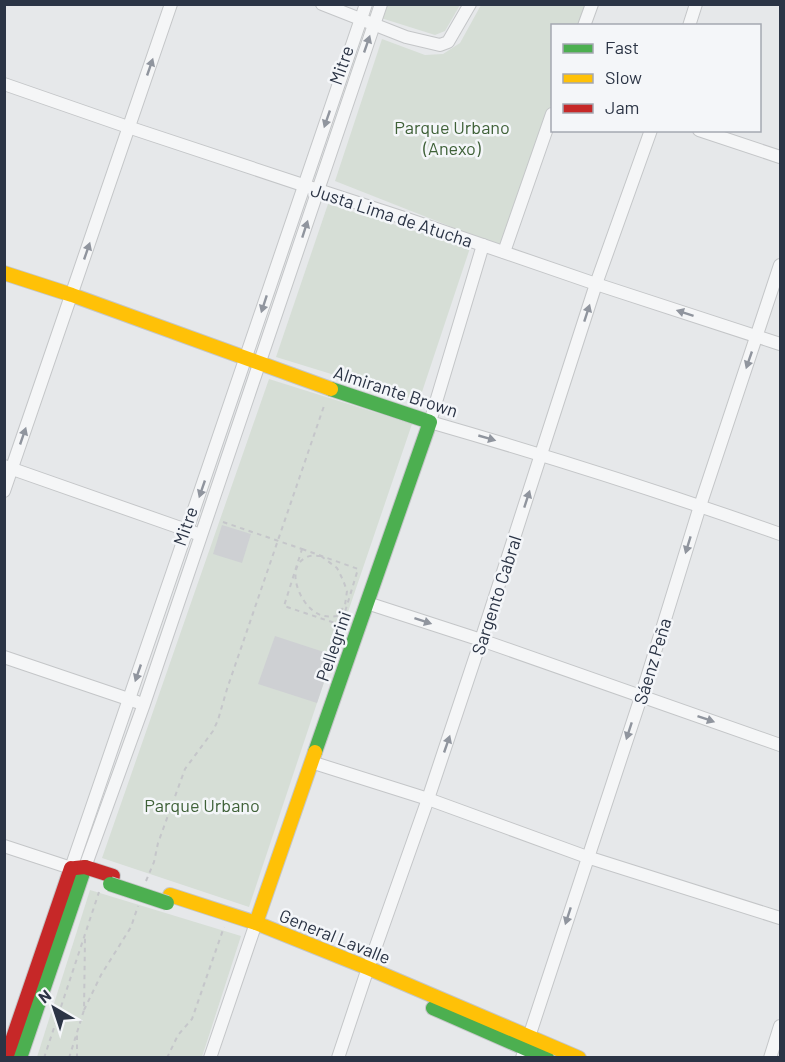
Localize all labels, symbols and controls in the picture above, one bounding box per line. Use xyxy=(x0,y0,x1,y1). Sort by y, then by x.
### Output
legend xyxy=(551,24,761,132)
one-way arrow xyxy=(363,35,373,53)
text: Fast xyxy=(605,36,639,58)
street label: Mitre xyxy=(324,42,358,88)
one-way arrow xyxy=(145,58,155,76)
text: Slow xyxy=(605,66,642,88)
text: Jam xyxy=(605,96,639,118)
one-way arrow xyxy=(321,110,331,128)
park label: Parque Urbano (Anexo) xyxy=(394,116,510,159)
street label: Justa Lima de Atucha xyxy=(308,178,476,252)
one-way arrow xyxy=(300,220,310,238)
one-way arrow xyxy=(82,242,92,260)
one-way arrow xyxy=(259,295,269,313)
one-way arrow xyxy=(582,304,592,322)
one-way arrow xyxy=(676,308,694,317)
one-way arrow xyxy=(744,351,753,369)
street label: Almirante Brown xyxy=(331,361,461,421)
one-way arrow xyxy=(19,427,29,445)
one-way arrow xyxy=(478,434,496,443)
one-way arrow xyxy=(196,480,206,498)
one-way arrow xyxy=(523,490,532,508)
street label: Mitre xyxy=(168,503,202,549)
street label: Sargento Cabral xyxy=(466,532,526,658)
one-way arrow xyxy=(683,536,692,554)
street label: Pellegrini xyxy=(311,608,355,684)
street label: Sáenz Peña xyxy=(628,615,676,707)
one-way arrow xyxy=(414,617,432,626)
one-way arrow xyxy=(133,664,143,682)
one-way arrow xyxy=(698,715,716,725)
one-way arrow xyxy=(624,722,634,740)
one-way arrow xyxy=(442,735,452,753)
park label: Parque Urbano xyxy=(144,794,260,816)
street label: General Lavalle xyxy=(276,904,394,968)
one-way arrow xyxy=(563,907,572,925)
north arrow xyxy=(24,978,84,1038)
text: N xyxy=(34,985,54,1007)

